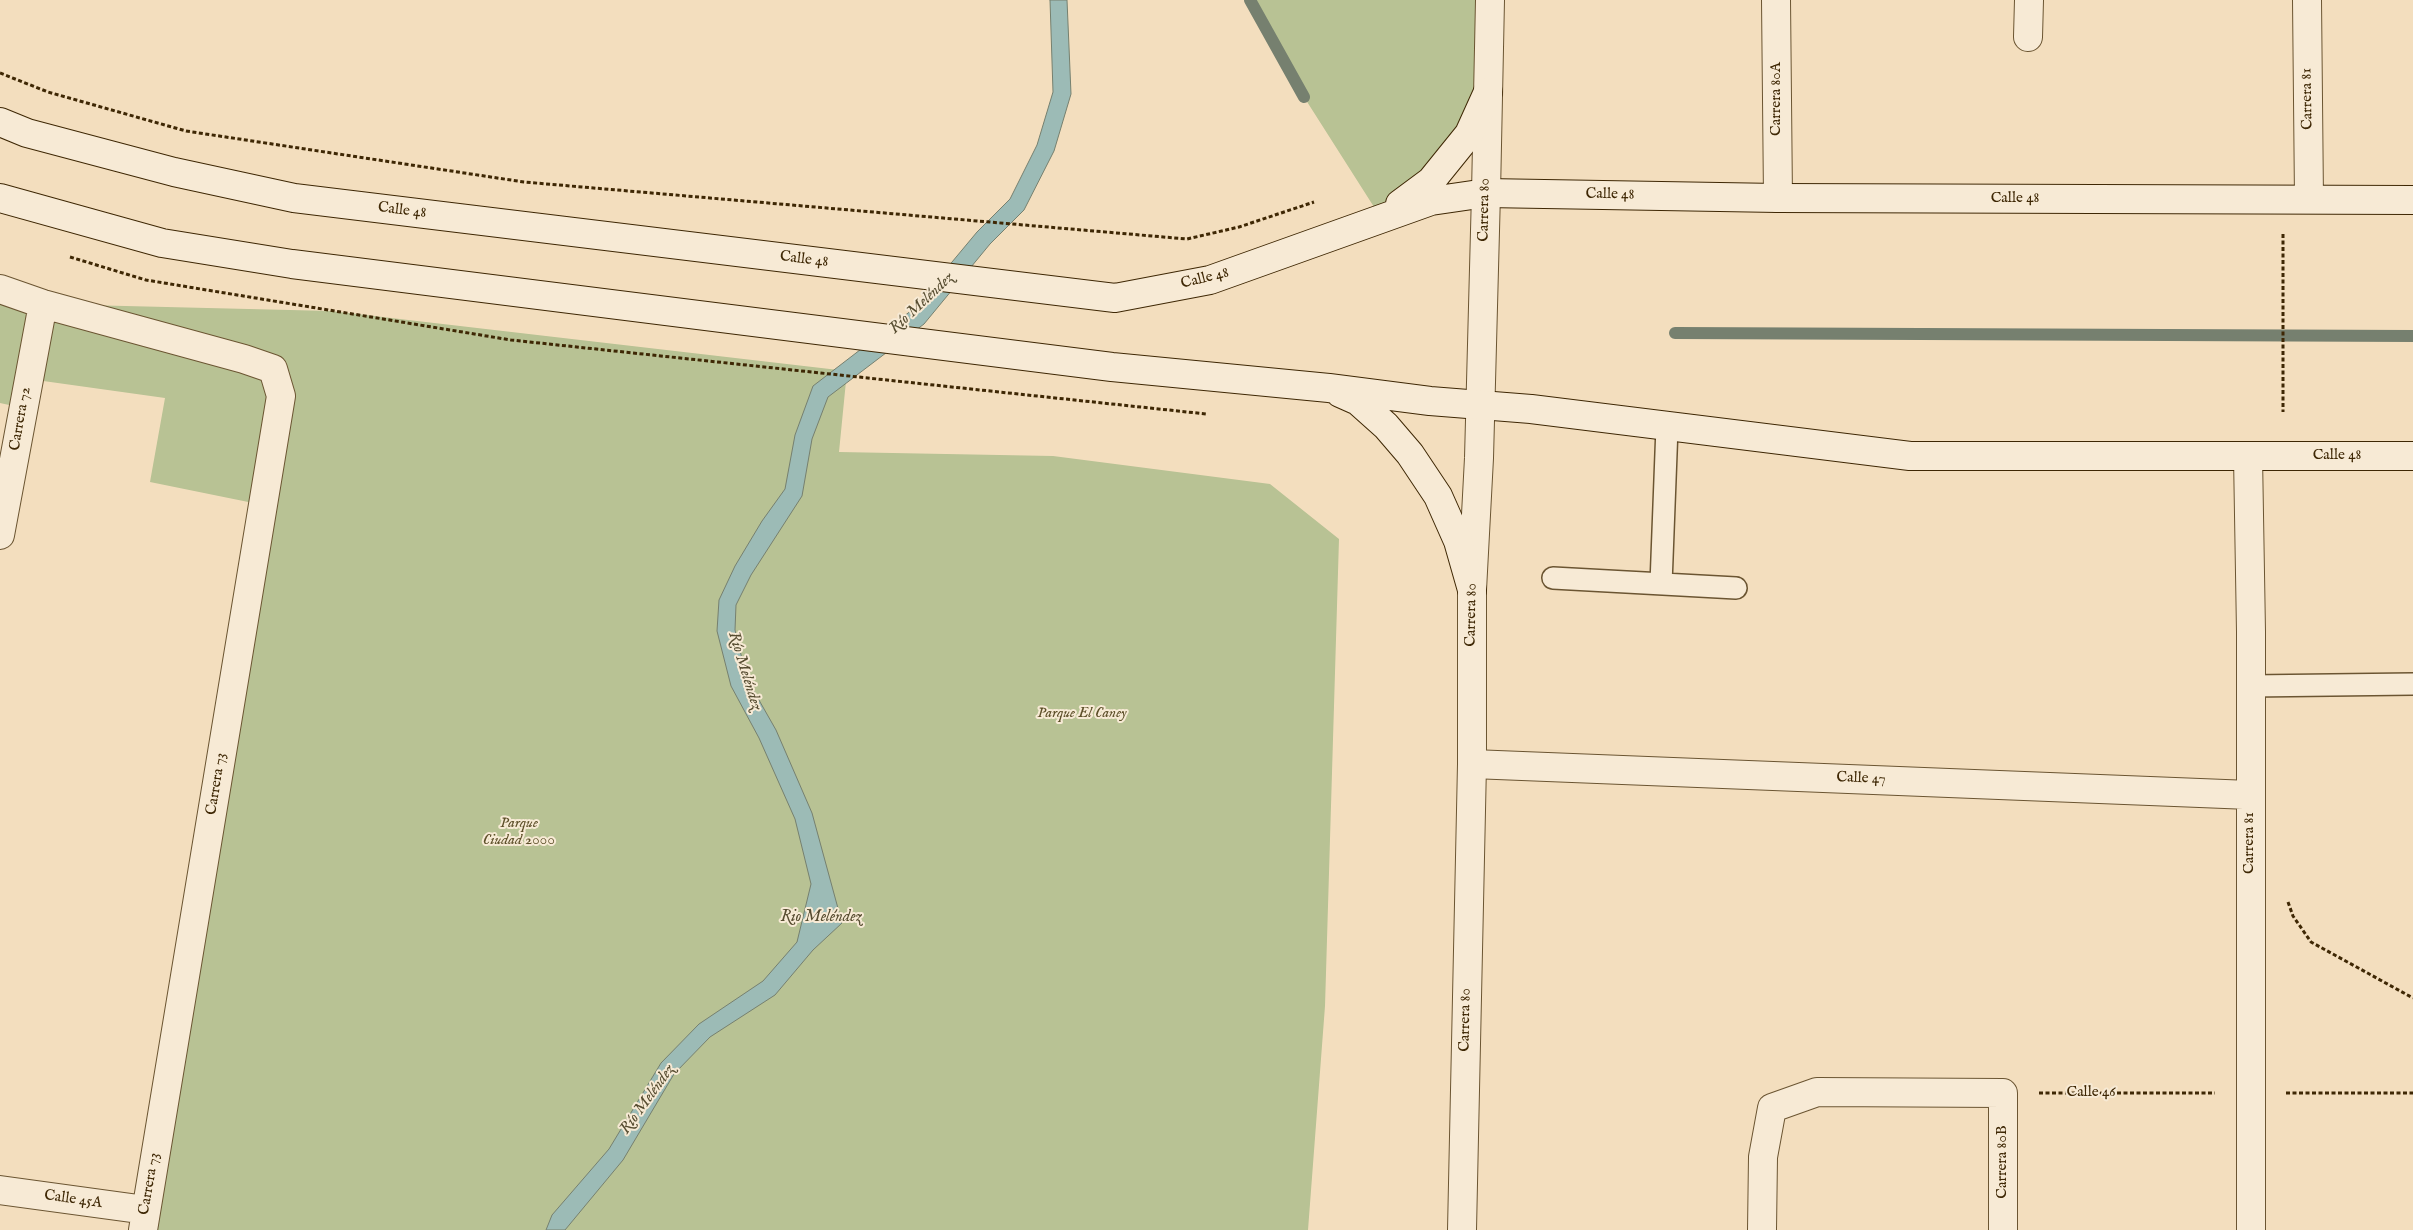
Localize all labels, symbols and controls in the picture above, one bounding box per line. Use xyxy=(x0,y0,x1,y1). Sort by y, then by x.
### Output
street label: Carrera 80A xyxy=(1768,62,1786,136)
street label: Carrera 81 xyxy=(2298,68,2318,130)
street label: Carrera 80 xyxy=(1475,178,1495,242)
street label: Calle 48 xyxy=(1585,186,1635,204)
street label: Calle 48 xyxy=(1991,190,2039,208)
street label: Calle 48 xyxy=(377,199,427,223)
street label: Calle 48 xyxy=(779,248,829,272)
street label: Calle 48 xyxy=(1179,264,1231,294)
water label: Río Meléndez xyxy=(886,269,958,339)
street label: Carrera 72 xyxy=(7,386,35,452)
street label: Calle 48 xyxy=(2313,447,2361,465)
street label: Carrera 80 xyxy=(1462,583,1482,647)
water label: Río Meléndez xyxy=(723,629,765,713)
park label: Parque El Caney xyxy=(1037,705,1127,723)
street label: Carrera 73 xyxy=(203,751,231,817)
street label: Calle 47 xyxy=(1836,769,1886,789)
street label: Carrera 81 xyxy=(2241,812,2259,874)
park label: Parque Ciudad 2000 xyxy=(483,815,555,850)
water label: Rio Meléndez xyxy=(780,908,862,928)
street label: Carrera 80 xyxy=(1456,988,1476,1052)
water label: Río Meléndez xyxy=(616,1062,680,1138)
street label: Calle 46 xyxy=(2066,1084,2116,1102)
street label: Carrera 80B xyxy=(1994,1125,2012,1199)
street label: Carrera 73 xyxy=(136,1151,164,1217)
street label: Calle 45A xyxy=(43,1187,103,1213)

